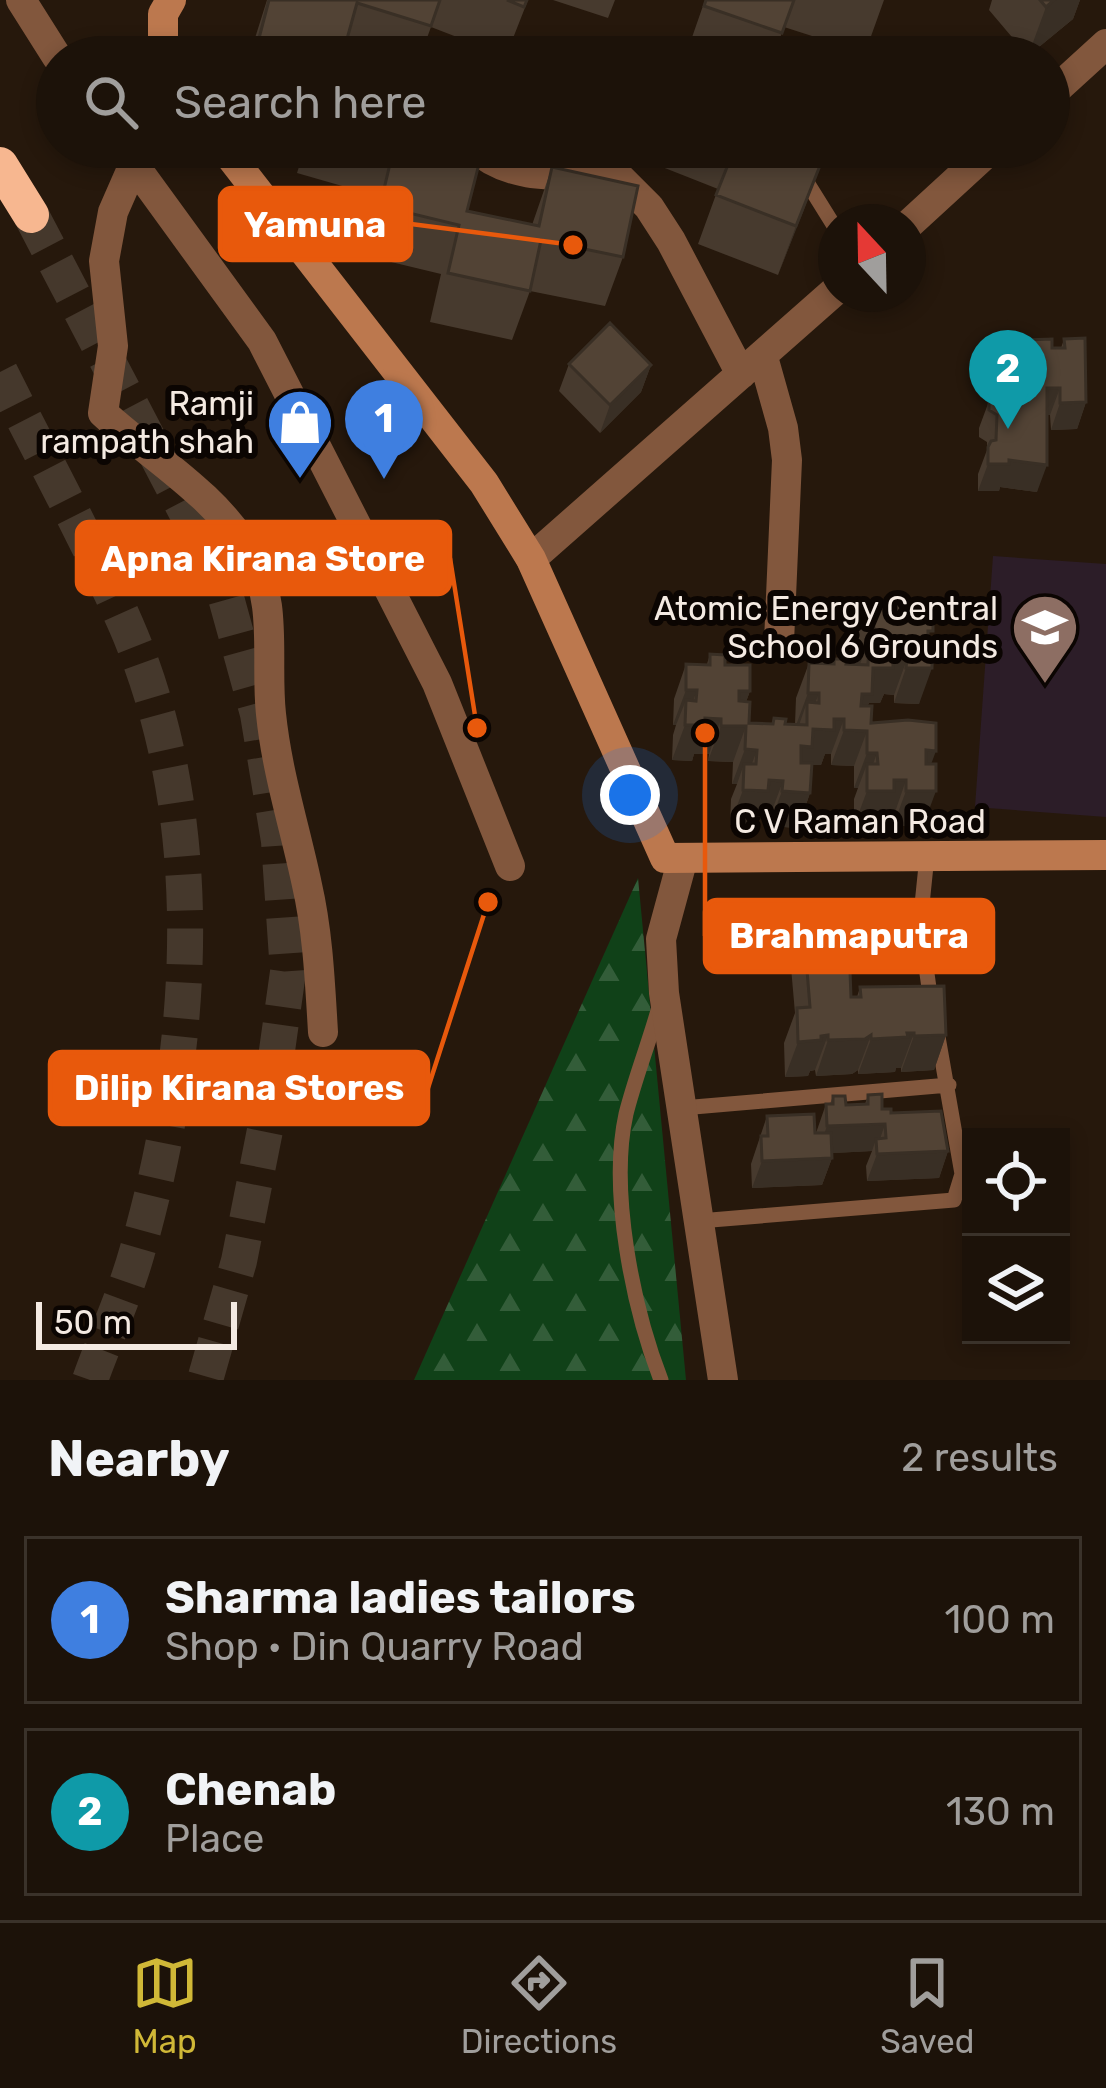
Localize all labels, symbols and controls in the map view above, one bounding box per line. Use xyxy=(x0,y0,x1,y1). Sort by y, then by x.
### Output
search box xyxy=(36,36,1070,168)
icon: search xyxy=(78,69,144,135)
text: Search here xyxy=(174,76,426,129)
callout: Yamuna xyxy=(220,188,411,260)
text: Yamuna xyxy=(244,203,386,246)
north arrow xyxy=(818,204,926,312)
pin: 2 xyxy=(969,330,1047,429)
pin: 1 xyxy=(345,380,423,479)
place label: Ramji rampath shah xyxy=(40,384,254,461)
shop icon: Ramji rampath shah xyxy=(265,387,335,481)
callout: Apna Kirana Store xyxy=(77,522,450,594)
text: Apna Kirana Store xyxy=(101,537,425,580)
place label: Atomic Energy Central School 6 Grounds xyxy=(654,589,998,666)
school or university icon: Atomic Energy Central School 6 Grounds xyxy=(1010,592,1080,686)
your location xyxy=(600,765,660,825)
street label: C V Raman Road xyxy=(734,802,986,841)
callout: Brahmaputra xyxy=(705,900,993,972)
text: Brahmaputra xyxy=(729,914,969,957)
callout: Dilip Kirana Stores xyxy=(50,1052,428,1124)
text: Dilip Kirana Stores xyxy=(74,1066,404,1109)
map controls xyxy=(962,1128,1070,1344)
button: locate xyxy=(962,1128,1070,1236)
button: layers xyxy=(962,1236,1070,1344)
scale bar xyxy=(36,1296,237,1349)
text: 50 m xyxy=(54,1303,132,1342)
text: Nearby xyxy=(48,1428,230,1489)
text: 2 results xyxy=(901,1435,1058,1481)
text: Sharma ladies tailors xyxy=(165,1571,636,1624)
text: 1 xyxy=(80,1597,100,1643)
text: 100 m xyxy=(945,1597,1055,1643)
text: Shop · Din Quarry Road xyxy=(165,1624,584,1670)
text: Chenab xyxy=(165,1763,336,1816)
text: 2 xyxy=(77,1789,103,1835)
text: 130 m xyxy=(946,1789,1055,1835)
text: Place xyxy=(165,1816,264,1862)
tab: Map xyxy=(132,1950,198,2061)
tab: Directions xyxy=(461,1950,617,2061)
tab: Saved xyxy=(880,1950,974,2061)

